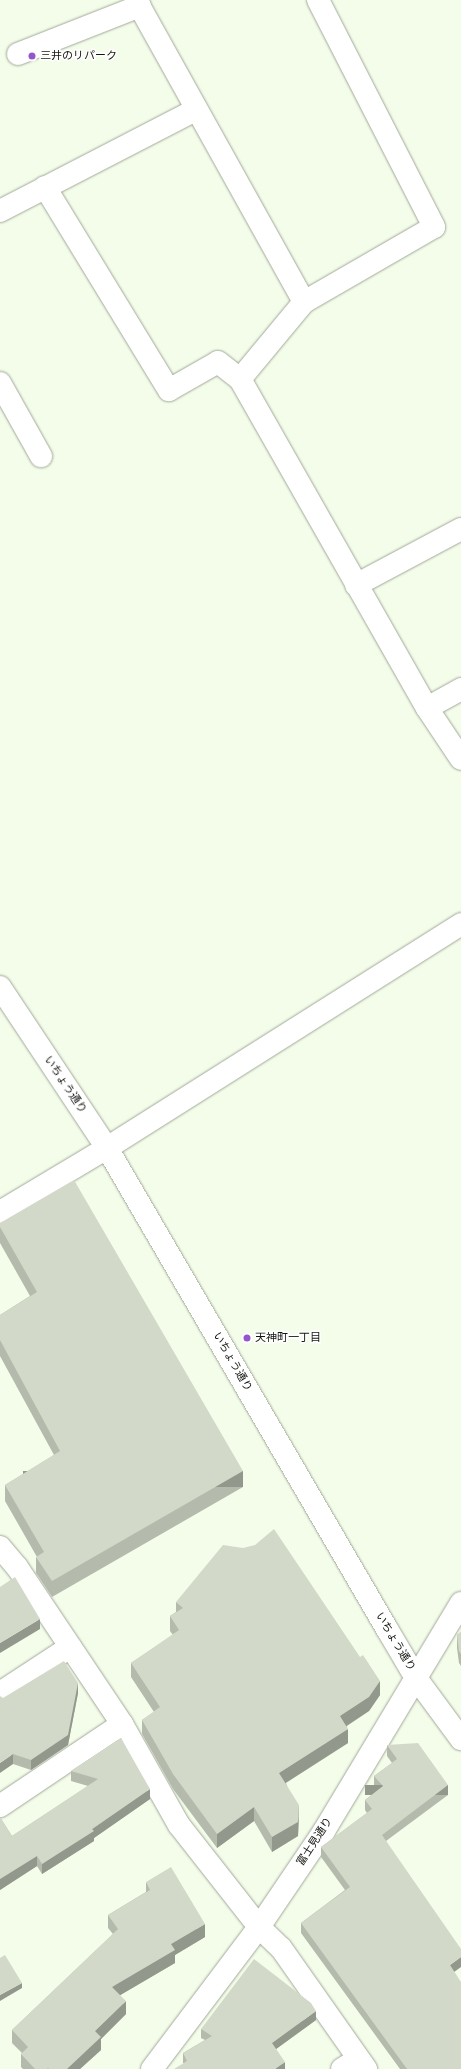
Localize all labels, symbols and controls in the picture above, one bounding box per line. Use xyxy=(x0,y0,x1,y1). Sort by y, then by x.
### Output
place label: 三井のリパーク xyxy=(40,49,117,63)
marker: 三井のリパーク xyxy=(27,51,37,61)
street label: いちょう通り xyxy=(41,1054,89,1116)
street label: いちょう通り xyxy=(210,1330,254,1394)
place label: 天神町一丁目 xyxy=(255,1331,321,1345)
marker: 天神町一丁目 xyxy=(242,1333,252,1343)
street label: いちょう通り xyxy=(372,1610,418,1674)
street label: 富士見通り xyxy=(294,1815,336,1869)

